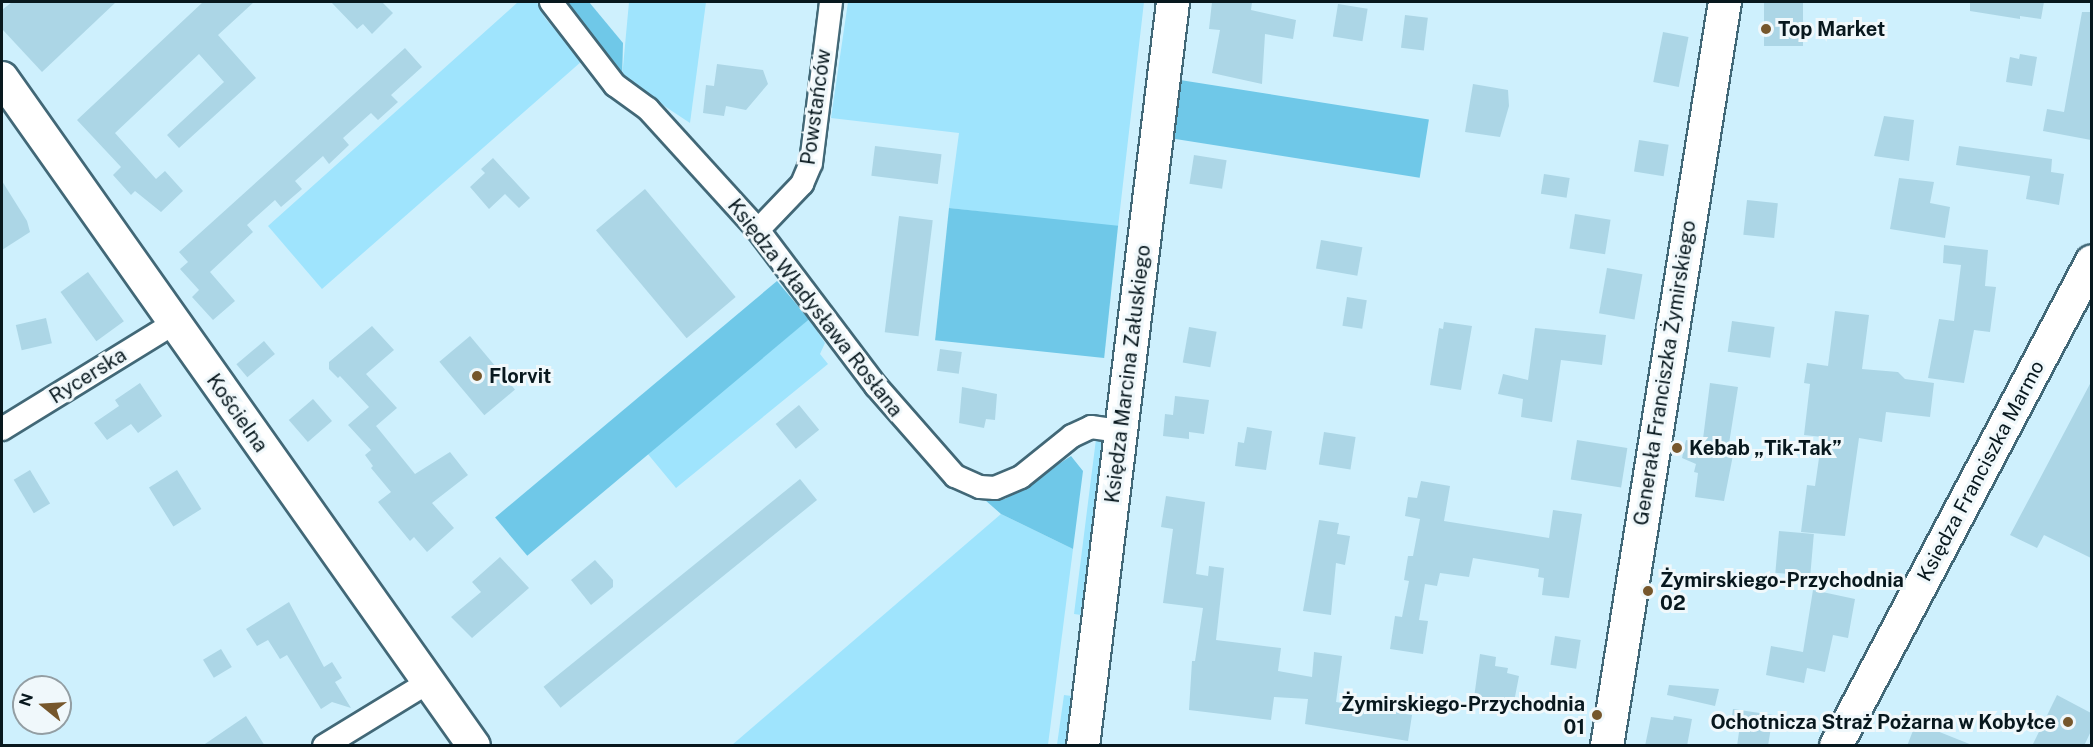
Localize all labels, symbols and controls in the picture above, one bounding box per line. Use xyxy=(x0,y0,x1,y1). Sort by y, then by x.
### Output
place label: Top Market xyxy=(1778,17,1885,41)
marker: Top Market xyxy=(1759,22,1773,36)
street label: Powstańców xyxy=(796,47,836,167)
street label: Księdza Władysława Rosłana xyxy=(722,194,908,422)
street label: Generała Franciszka Żymirskiego xyxy=(1629,219,1701,527)
street label: Księdza Marcina Załuskiego xyxy=(1100,243,1156,505)
street label: Rycerska xyxy=(45,343,131,409)
street label: Księdza Franciszka Marmo xyxy=(1913,356,2049,586)
place label: Florvit xyxy=(489,364,551,388)
street label: Kościelna xyxy=(201,369,273,457)
marker: Florvit xyxy=(470,369,484,383)
place label: Kebab „Tik-Tak” xyxy=(1689,436,1842,460)
marker: Kebab „Tik-Tak” xyxy=(1670,441,1684,455)
place label: Żymirskiego-Przychodnia 02 xyxy=(1660,568,1904,615)
marker: Żymirskiego-Przychodnia 02 xyxy=(1641,584,1655,598)
north arrow xyxy=(12,675,72,735)
text: N xyxy=(15,691,37,709)
place label: Żymirskiego-Przychodnia 01 xyxy=(1341,692,1585,739)
marker: Żymirskiego-Przychodnia 01 xyxy=(1590,708,1604,722)
place label: Ochotnicza Straż Pożarna w Kobyłce xyxy=(1710,710,2056,734)
marker: Ochotnicza Straż Pożarna w Kobyłce xyxy=(2061,715,2075,729)

